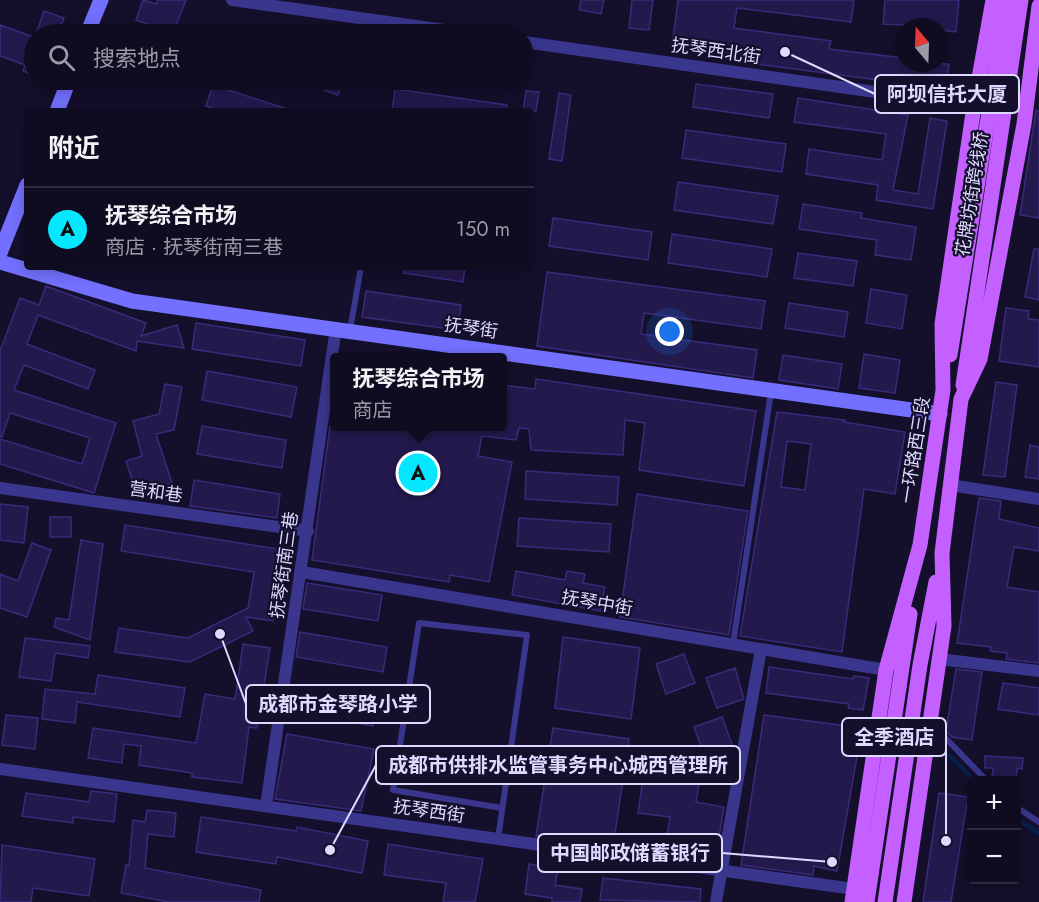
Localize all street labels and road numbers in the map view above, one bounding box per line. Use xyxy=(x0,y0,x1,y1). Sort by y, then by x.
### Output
street label: 抚琴西北街 xyxy=(670,32,762,70)
street label: 花牌坊街跨线桥 xyxy=(949,130,995,258)
street label: 抚琴街 xyxy=(442,311,500,345)
street label: 一环路西三段 xyxy=(894,395,936,505)
street label: 营和巷 xyxy=(127,475,185,509)
street label: 抚琴街南三巷 xyxy=(264,510,304,620)
street label: 抚琴中街 xyxy=(559,584,635,622)
street label: 抚琴西街 xyxy=(392,793,466,829)

